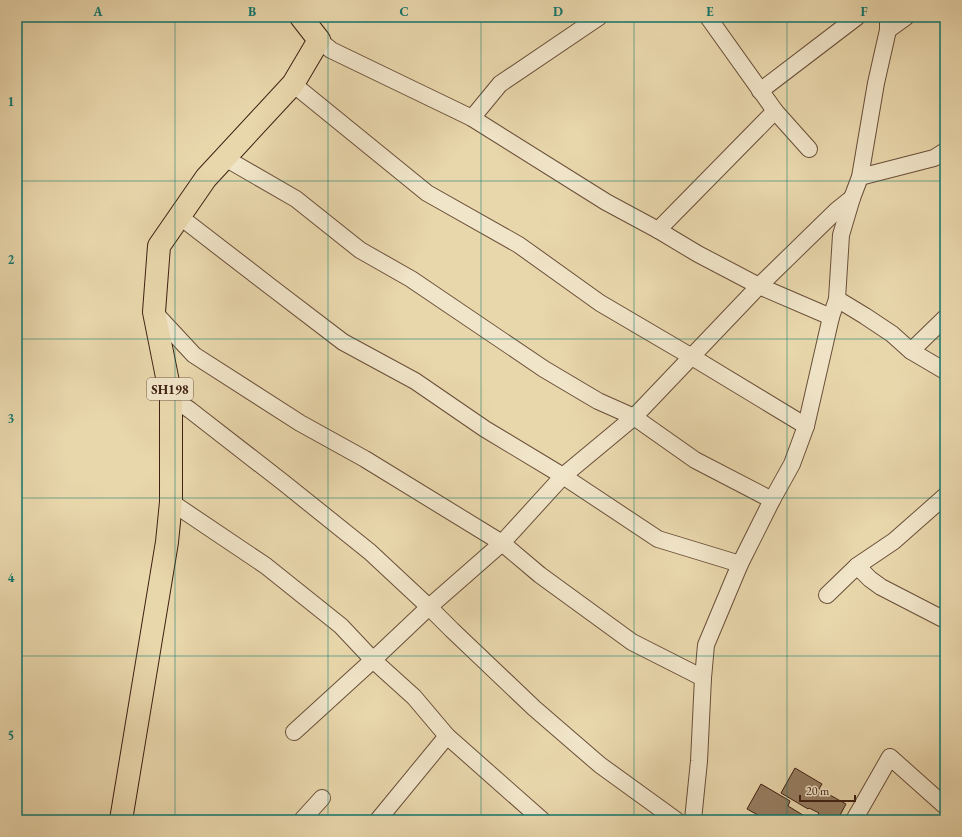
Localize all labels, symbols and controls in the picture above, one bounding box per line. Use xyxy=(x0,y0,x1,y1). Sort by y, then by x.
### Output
text: A xyxy=(92,3,103,20)
text: B xyxy=(248,3,256,20)
text: C xyxy=(399,3,409,20)
text: D xyxy=(553,3,563,20)
text: E xyxy=(706,3,714,20)
text: F xyxy=(860,3,868,20)
text: 1 xyxy=(8,93,15,110)
text: 2 xyxy=(8,251,15,268)
road number: SH198 xyxy=(147,378,193,400)
text: 3 xyxy=(8,410,15,427)
text: 4 xyxy=(8,569,15,586)
text: 5 xyxy=(8,727,14,744)
scale bar xyxy=(800,777,855,803)
text: 20 m xyxy=(806,783,830,799)

